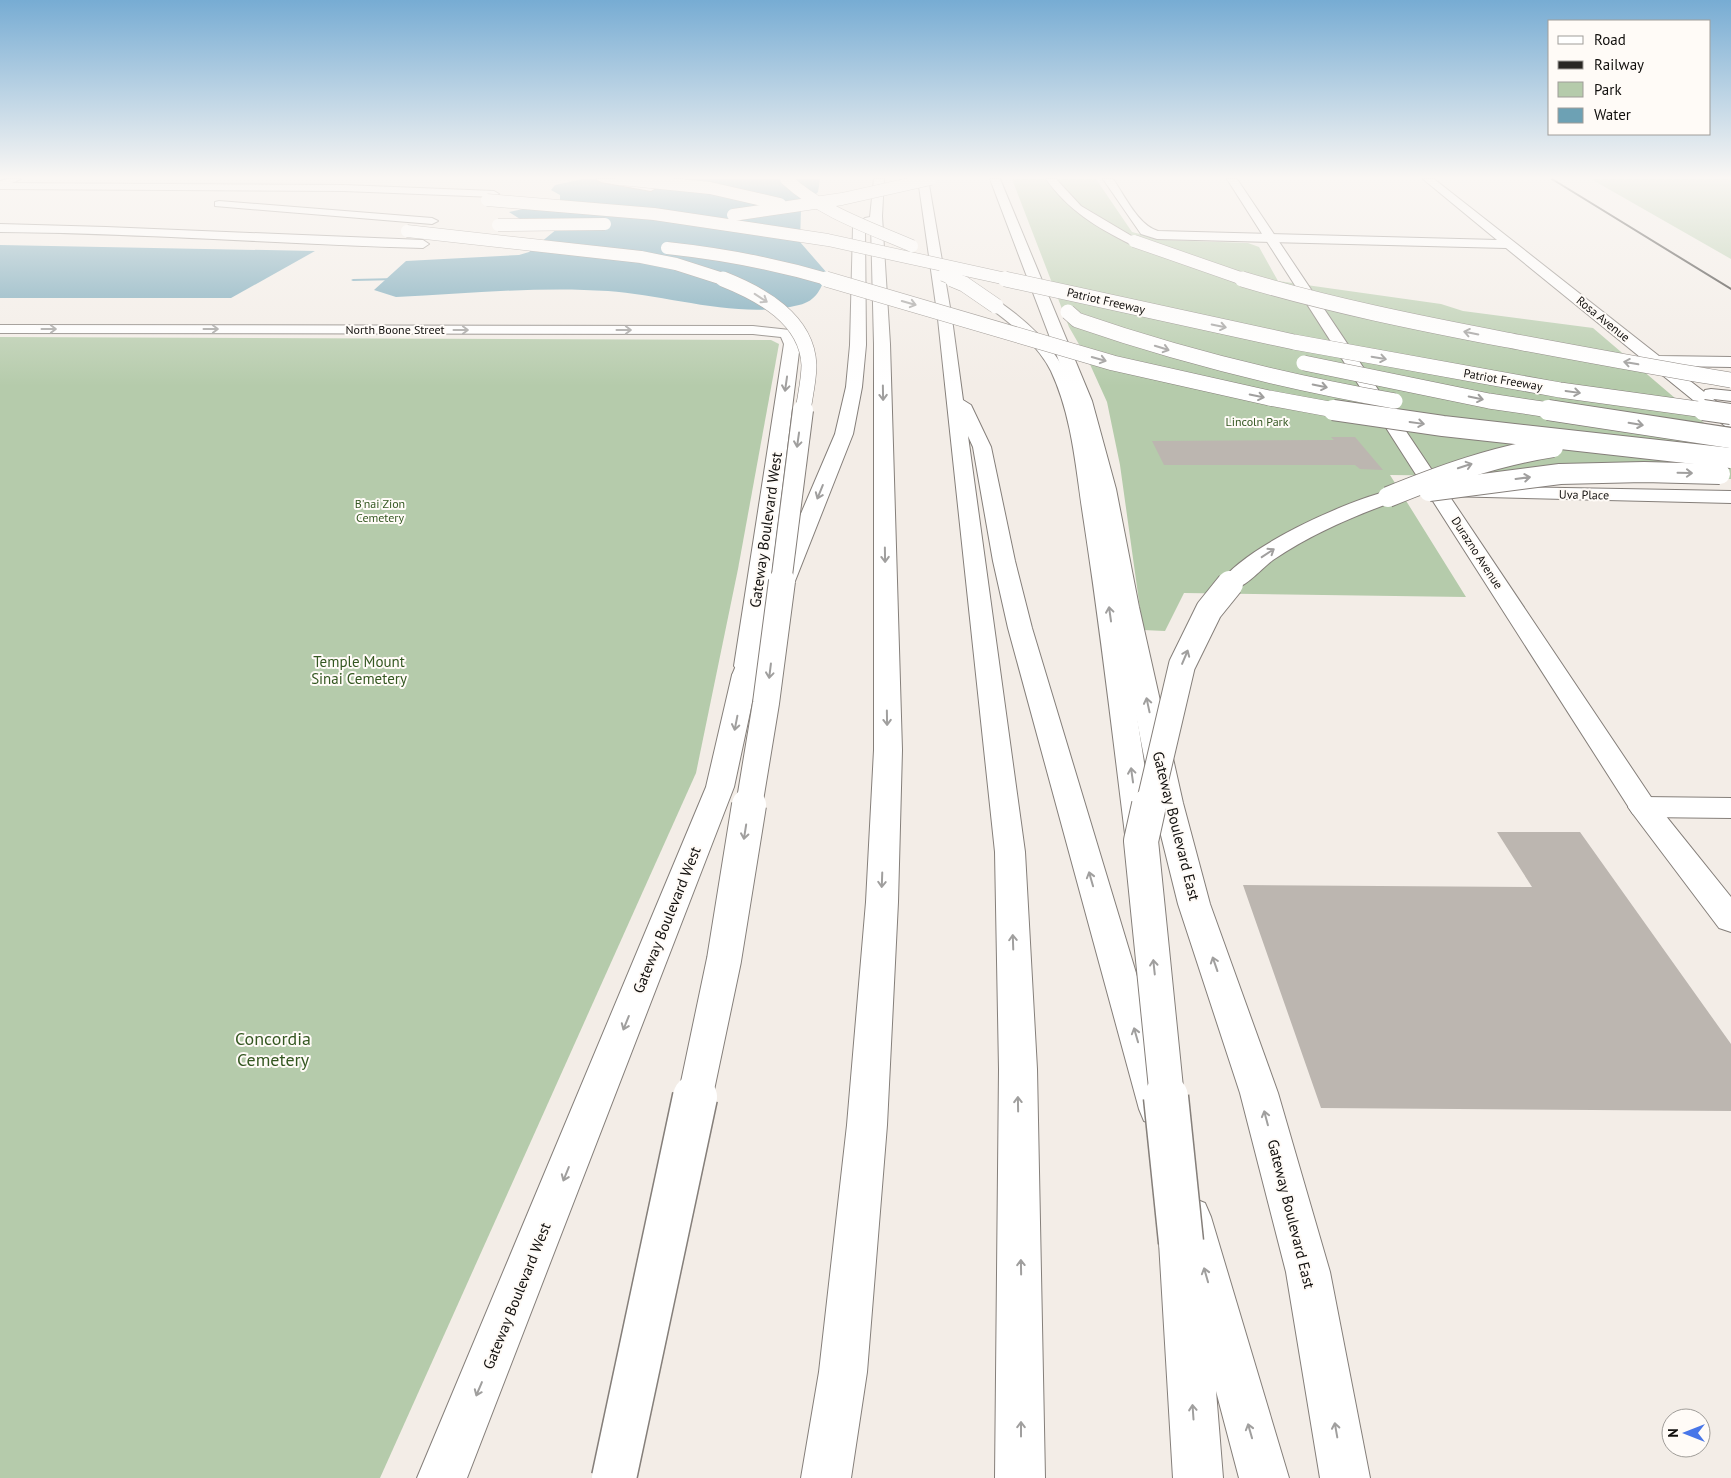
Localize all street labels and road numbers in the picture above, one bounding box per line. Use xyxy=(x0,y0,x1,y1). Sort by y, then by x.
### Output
street label: Patriot Freeway xyxy=(1066,284,1147,317)
street label: Rosa Avenue xyxy=(1574,293,1633,345)
street label: North Boone Street xyxy=(345,322,445,337)
street label: Patriot Freeway xyxy=(1462,365,1544,394)
street label: Gateway Boulevard West xyxy=(745,451,786,609)
street label: Uva Place xyxy=(1559,487,1609,502)
street label: Durazno Avenue xyxy=(1449,514,1506,592)
street label: Gateway Boulevard East xyxy=(1149,749,1204,903)
street label: Gateway Boulevard West xyxy=(628,844,705,996)
street label: Gateway Boulevard East xyxy=(1264,1137,1319,1291)
street label: Gateway Boulevard West xyxy=(478,1220,555,1372)

